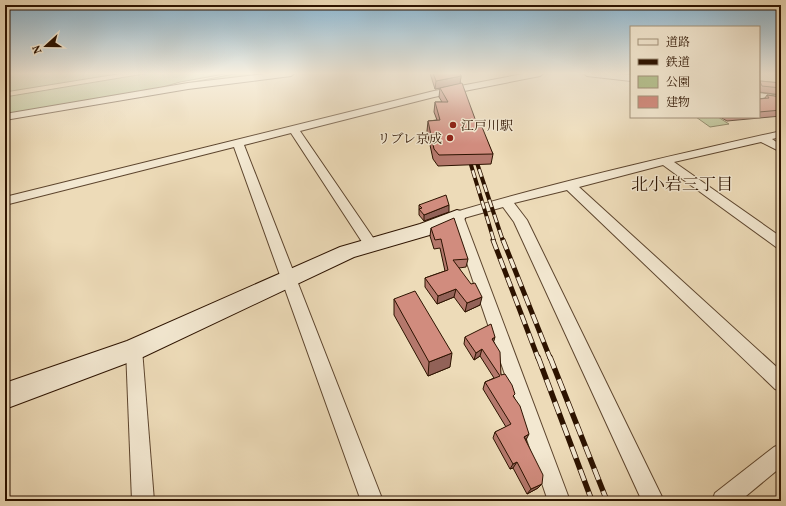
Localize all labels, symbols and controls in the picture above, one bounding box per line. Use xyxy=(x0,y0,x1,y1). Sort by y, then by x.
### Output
north arrow xyxy=(26,26,66,66)
legend xyxy=(630,26,760,118)
text: 道路 xyxy=(666,35,690,51)
text: N xyxy=(30,43,46,55)
text: 鉄道 xyxy=(665,55,690,71)
text: 公園 xyxy=(666,75,690,91)
text: 建物 xyxy=(666,95,690,111)
place label: 江戸川駅 xyxy=(461,118,513,136)
marker: 江戸川駅 xyxy=(448,120,458,130)
place label: リブレ京成 xyxy=(378,131,442,149)
marker: リブレ京成 xyxy=(445,133,455,143)
district label: 北小岩三丁目 xyxy=(631,174,733,197)

